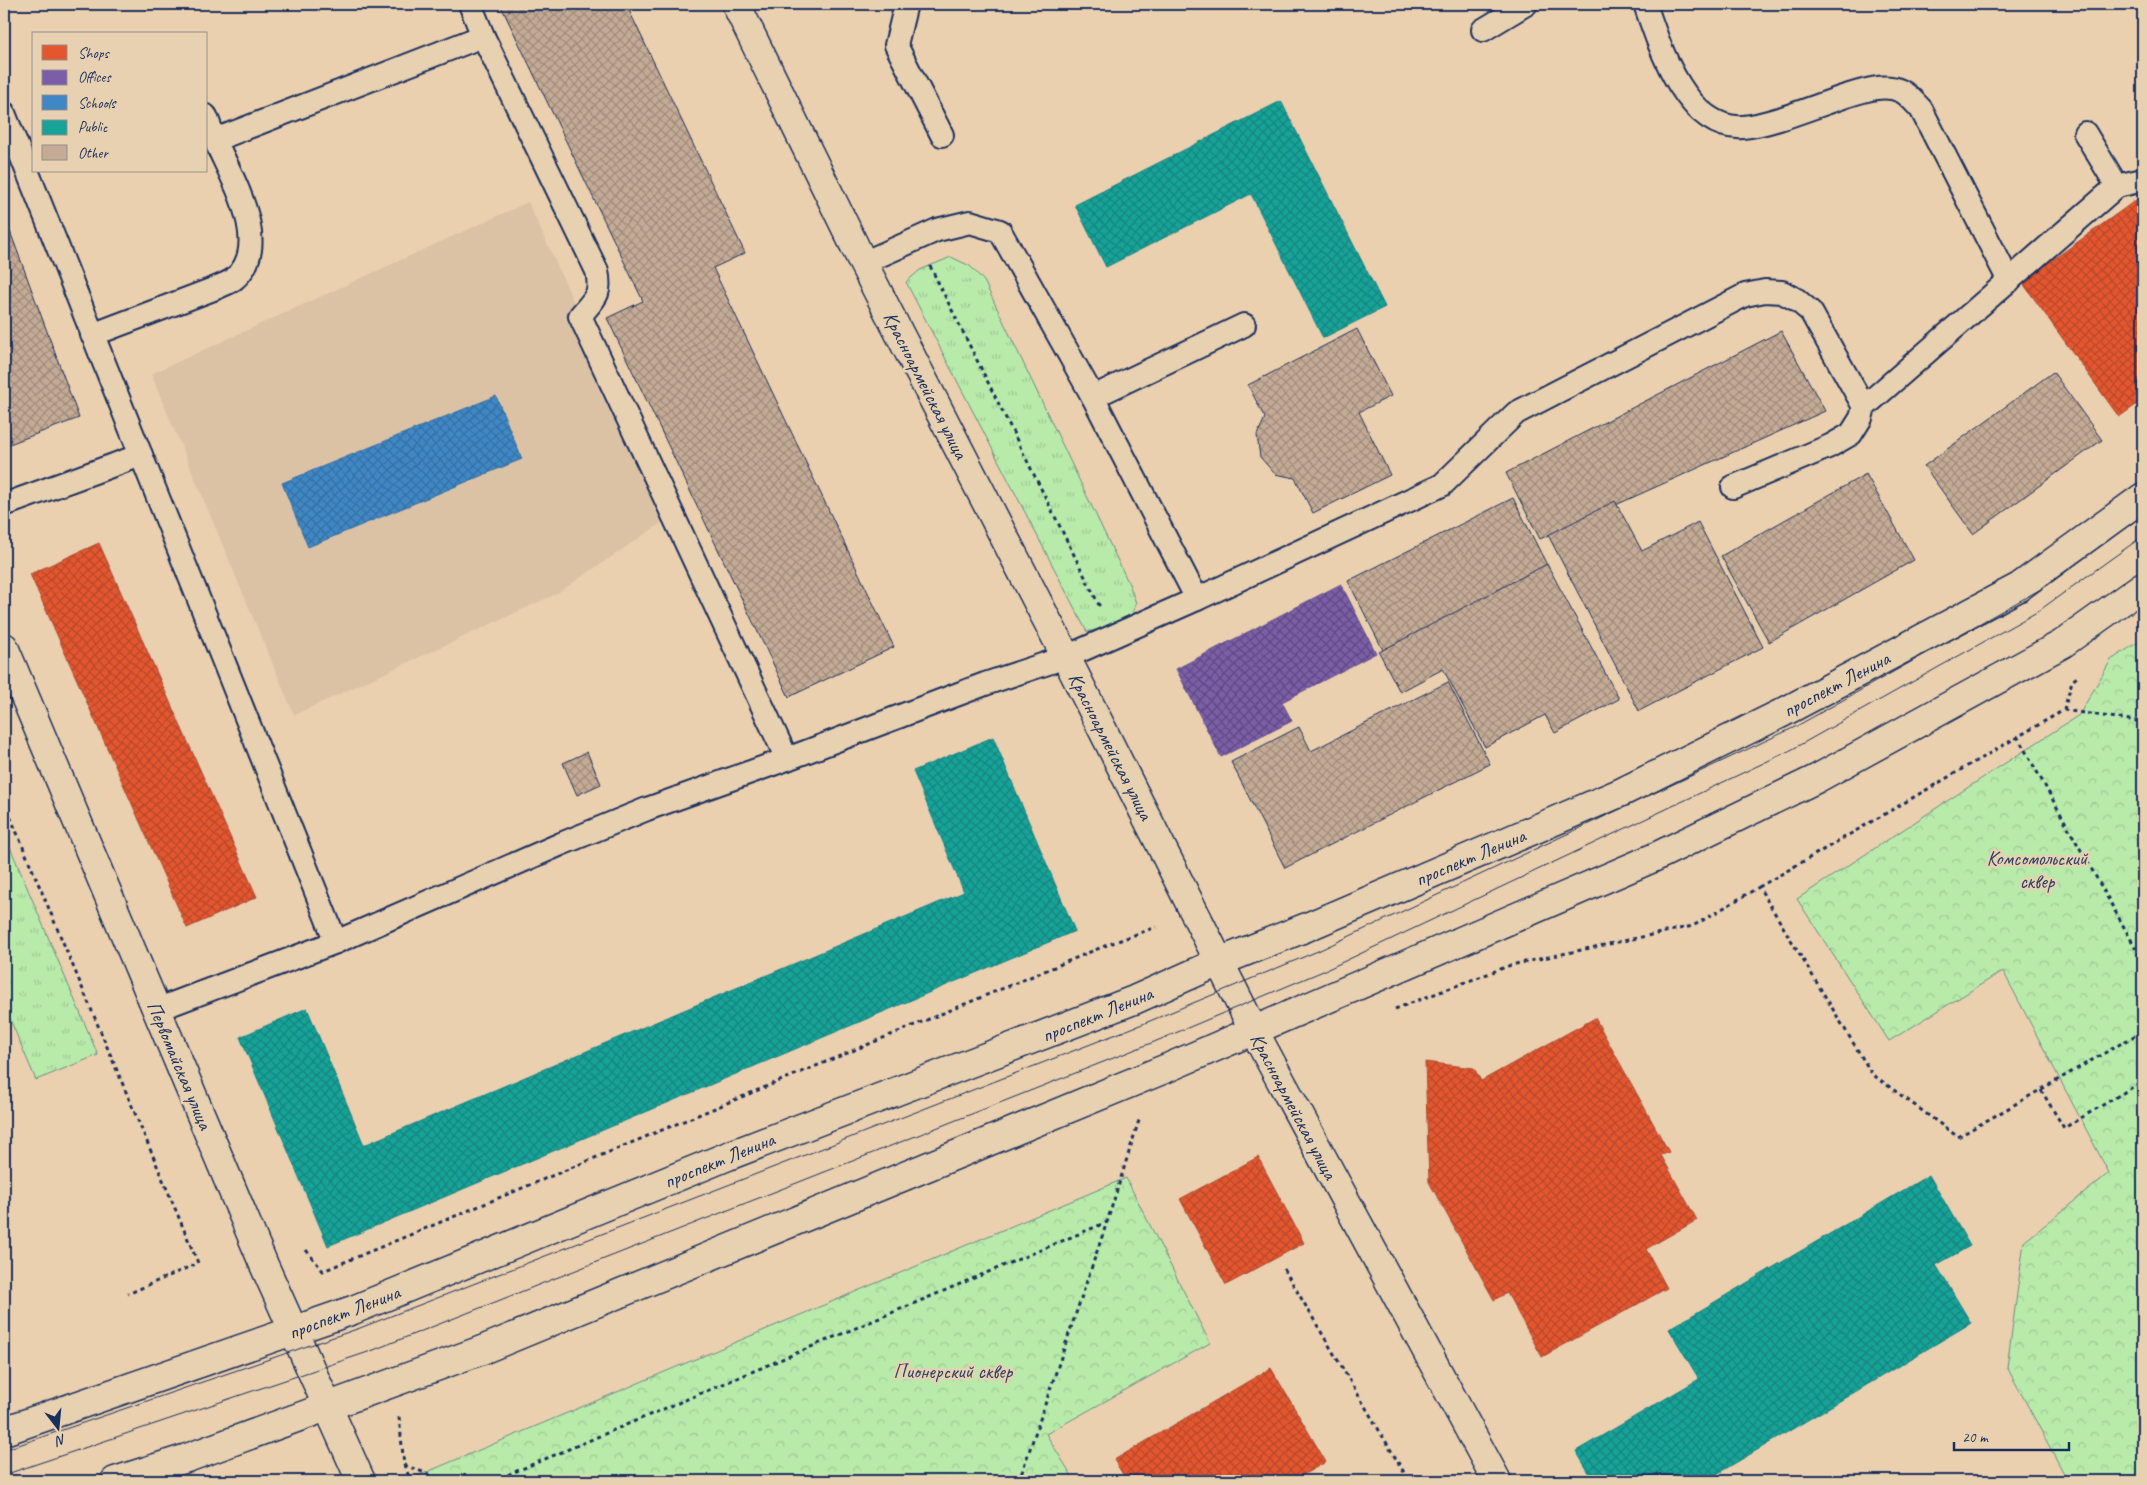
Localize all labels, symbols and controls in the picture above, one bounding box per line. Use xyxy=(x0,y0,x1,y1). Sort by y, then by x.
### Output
legend xyxy=(32,32,208,172)
text: Shops xyxy=(78,44,111,63)
text: Offices xyxy=(78,68,112,87)
text: Schools xyxy=(78,94,117,113)
text: Public xyxy=(78,118,108,137)
text: Other xyxy=(78,144,109,163)
street label: Красноармейская улица xyxy=(878,307,974,465)
street label: проспект Ленина xyxy=(1779,645,1896,723)
street label: Красноармейская улица xyxy=(1063,668,1159,826)
street label: проспект Ленина xyxy=(1411,822,1531,892)
park label: Комсомольский сквер xyxy=(1987,846,2089,894)
street label: проспект Ленина xyxy=(1038,980,1158,1048)
street label: Первомайская улица xyxy=(141,997,219,1135)
street label: Красноармейская улица xyxy=(1244,1029,1344,1185)
street label: проспект Ленина xyxy=(660,1126,780,1194)
street label: проспект Ленина xyxy=(285,1279,405,1345)
park label: Пионерский сквер xyxy=(894,1359,1014,1384)
north arrow xyxy=(32,1402,82,1452)
scale bar xyxy=(1954,1420,2070,1452)
text: 20 m xyxy=(1962,1428,1989,1447)
text: N xyxy=(53,1431,68,1450)

